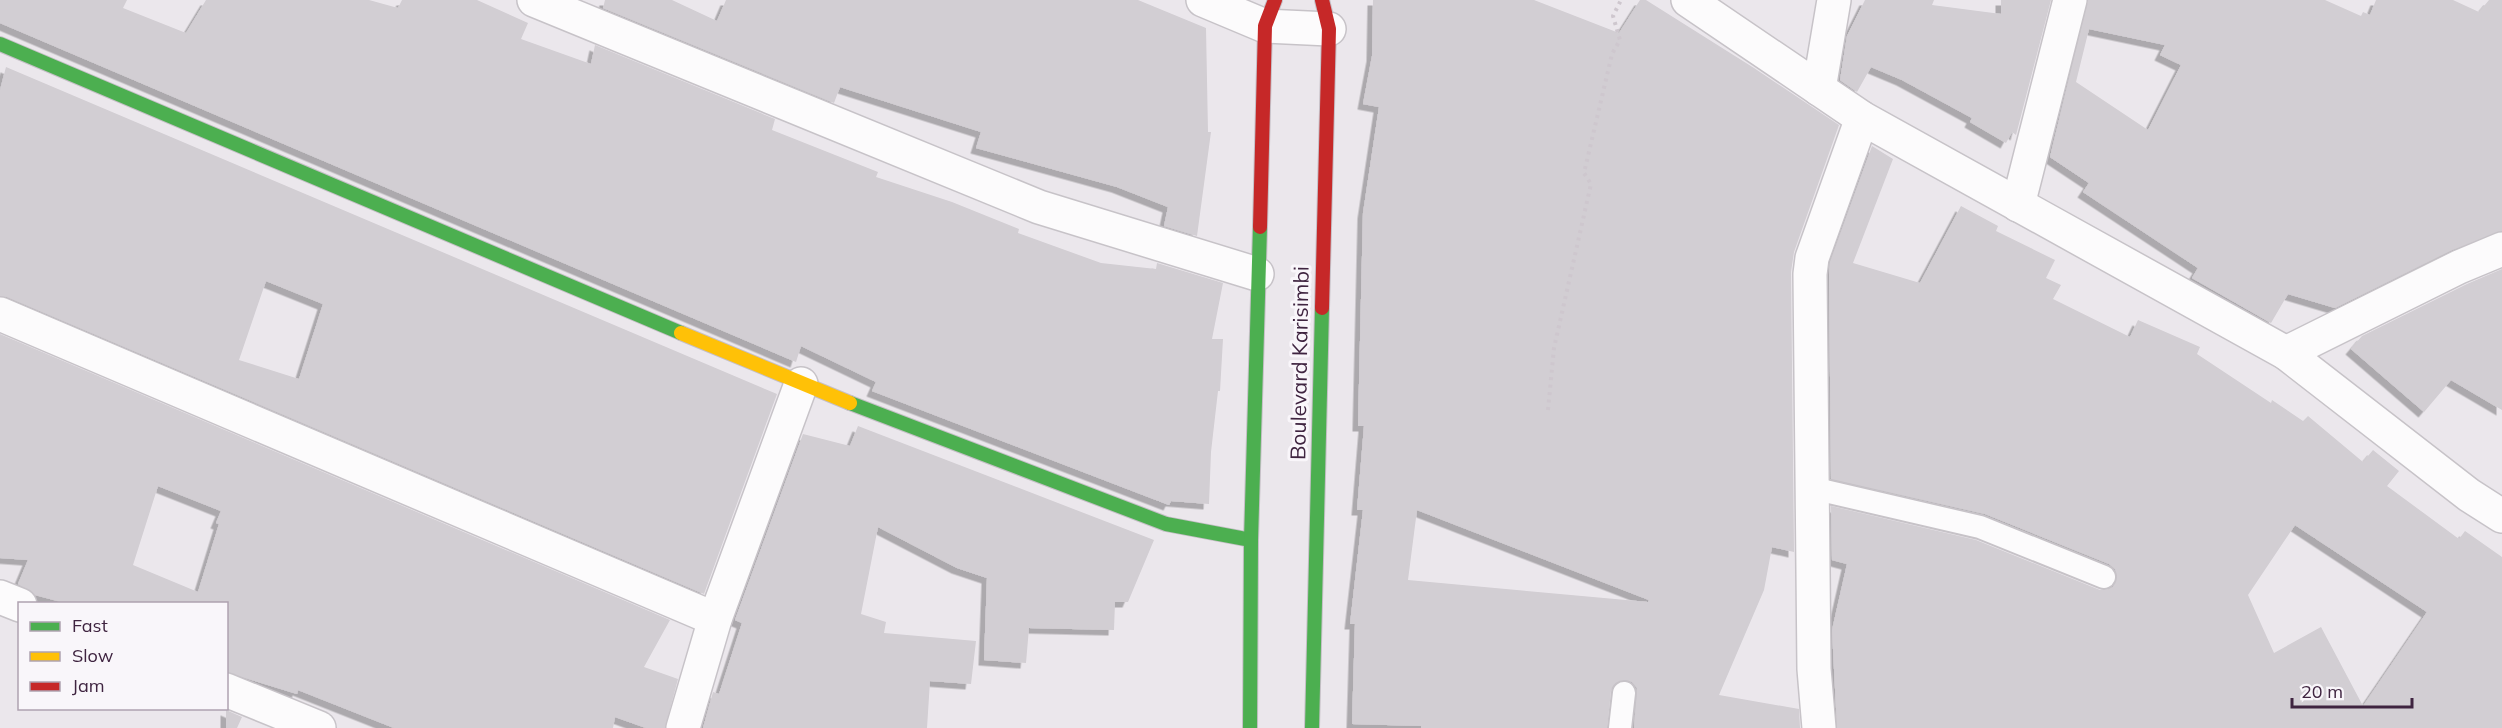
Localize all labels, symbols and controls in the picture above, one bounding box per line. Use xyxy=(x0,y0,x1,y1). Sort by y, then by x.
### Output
street label: Boulevard Karisimbi xyxy=(1284,266,1314,460)
legend xyxy=(18,602,228,710)
text: Fast xyxy=(72,614,108,637)
text: Slow xyxy=(72,644,114,667)
scale bar xyxy=(2292,671,2412,709)
text: Jam xyxy=(72,674,105,697)
text: 20 m xyxy=(2301,680,2343,703)

